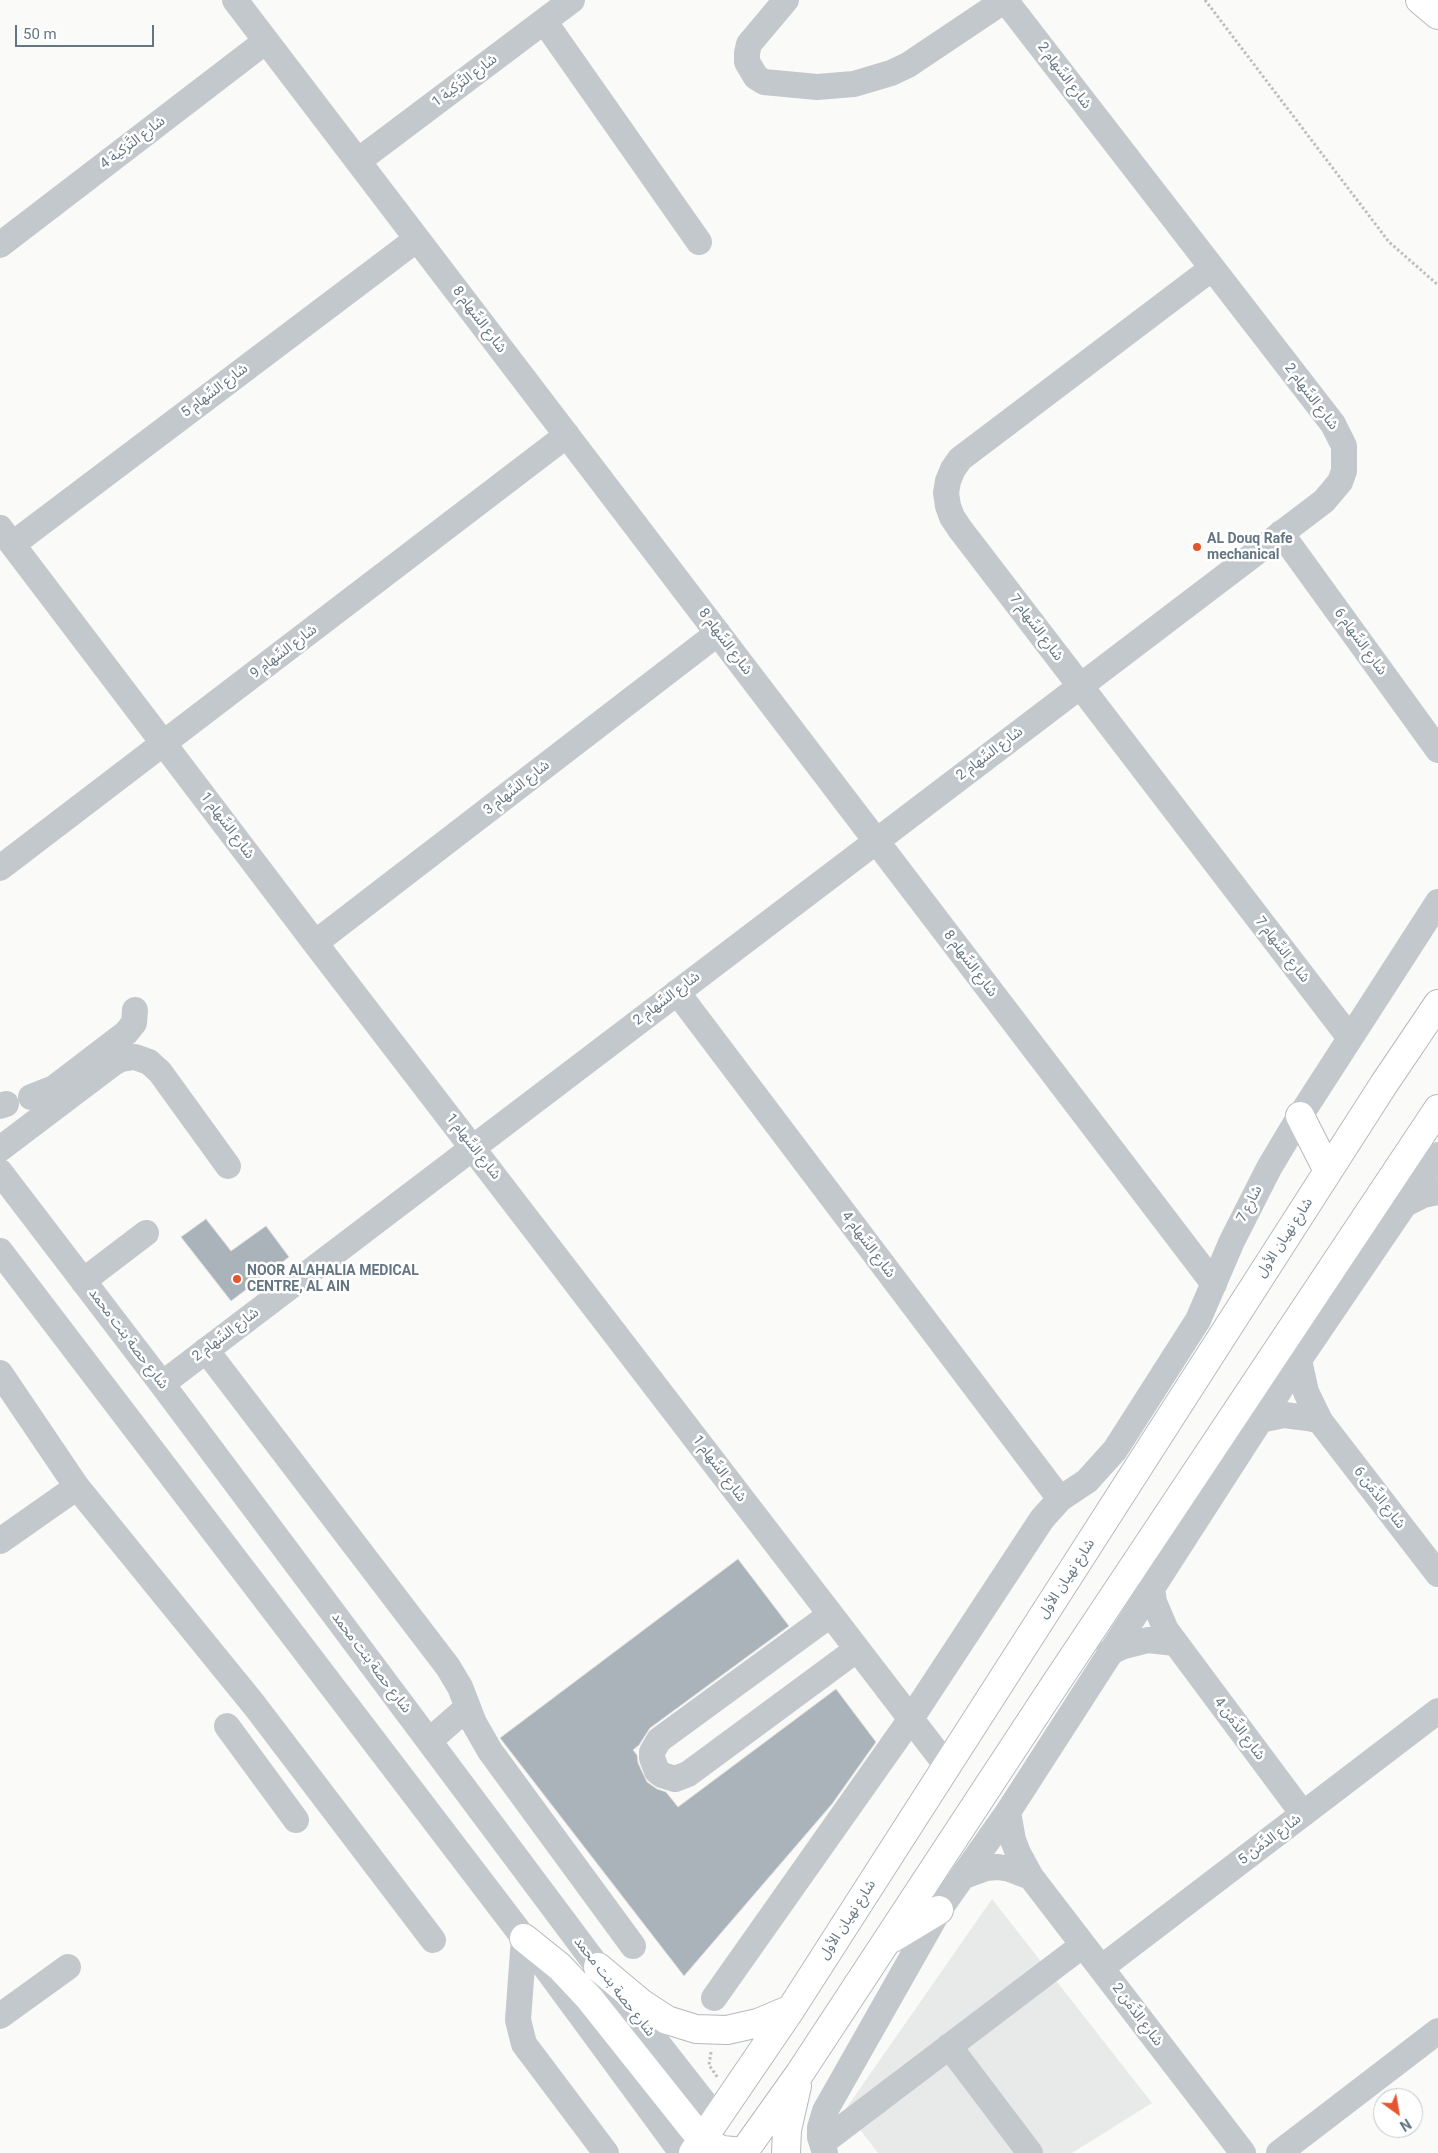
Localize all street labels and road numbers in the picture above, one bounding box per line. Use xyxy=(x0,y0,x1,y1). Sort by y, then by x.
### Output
street label: شارع السِّهام 2 xyxy=(1034,39,1094,113)
street label: شارع التَّزكية 1 xyxy=(429,51,501,111)
street label: شارع التَّزكية 4 xyxy=(97,113,169,173)
street label: شارع السِّهام 8 xyxy=(449,283,509,357)
street label: شارع السِّهام 2 xyxy=(1281,360,1341,434)
street label: شارع السِّهام 5 xyxy=(178,361,252,421)
street label: شارع السِّهام 7 xyxy=(1006,591,1066,665)
street label: شارع السِّهام 8 xyxy=(695,605,755,679)
street label: شارع السِّهام 6 xyxy=(1330,605,1390,679)
street label: شارع السِّهام 9 xyxy=(247,622,321,682)
street label: شارع السِّهام 2 xyxy=(953,724,1027,784)
street label: شارع السِّهام 3 xyxy=(481,757,553,819)
street label: شارع السِّهام 1 xyxy=(197,789,257,863)
street label: شارع السِّهام 7 xyxy=(1251,914,1313,986)
street label: شارع السِّهام 8 xyxy=(940,927,1000,1001)
street label: شارع السِّهام 2 xyxy=(630,969,704,1029)
street label: شارع السِّهام 1 xyxy=(442,1111,504,1183)
street label: شارع 7 xyxy=(1234,1183,1266,1225)
street label: شارع نهيان الأول xyxy=(1253,1195,1317,1281)
street label: شارع السِّهام 4 xyxy=(838,1208,898,1282)
street label: شارع حصة بنت محمد xyxy=(85,1285,171,1393)
street label: شارع السِّهام 2 xyxy=(189,1305,263,1365)
street label: شارع السِّهام 1 xyxy=(689,1432,749,1506)
street label: شارع الدِّمَن 6 xyxy=(1350,1464,1408,1532)
street label: شارع نهيان الأول xyxy=(1035,1536,1099,1622)
street label: شارع حصة بنت محمد xyxy=(328,1609,414,1717)
street label: شارع الدِّمَن 4 xyxy=(1210,1694,1268,1764)
street label: شارع الدِّمَن 5 xyxy=(1235,1811,1305,1869)
street label: شارع نهيان الأول xyxy=(816,1877,880,1963)
street label: شارع حصة بنت محمد xyxy=(570,1934,658,2040)
street label: شارع الدِّمَن 2 xyxy=(1108,1980,1166,2050)

